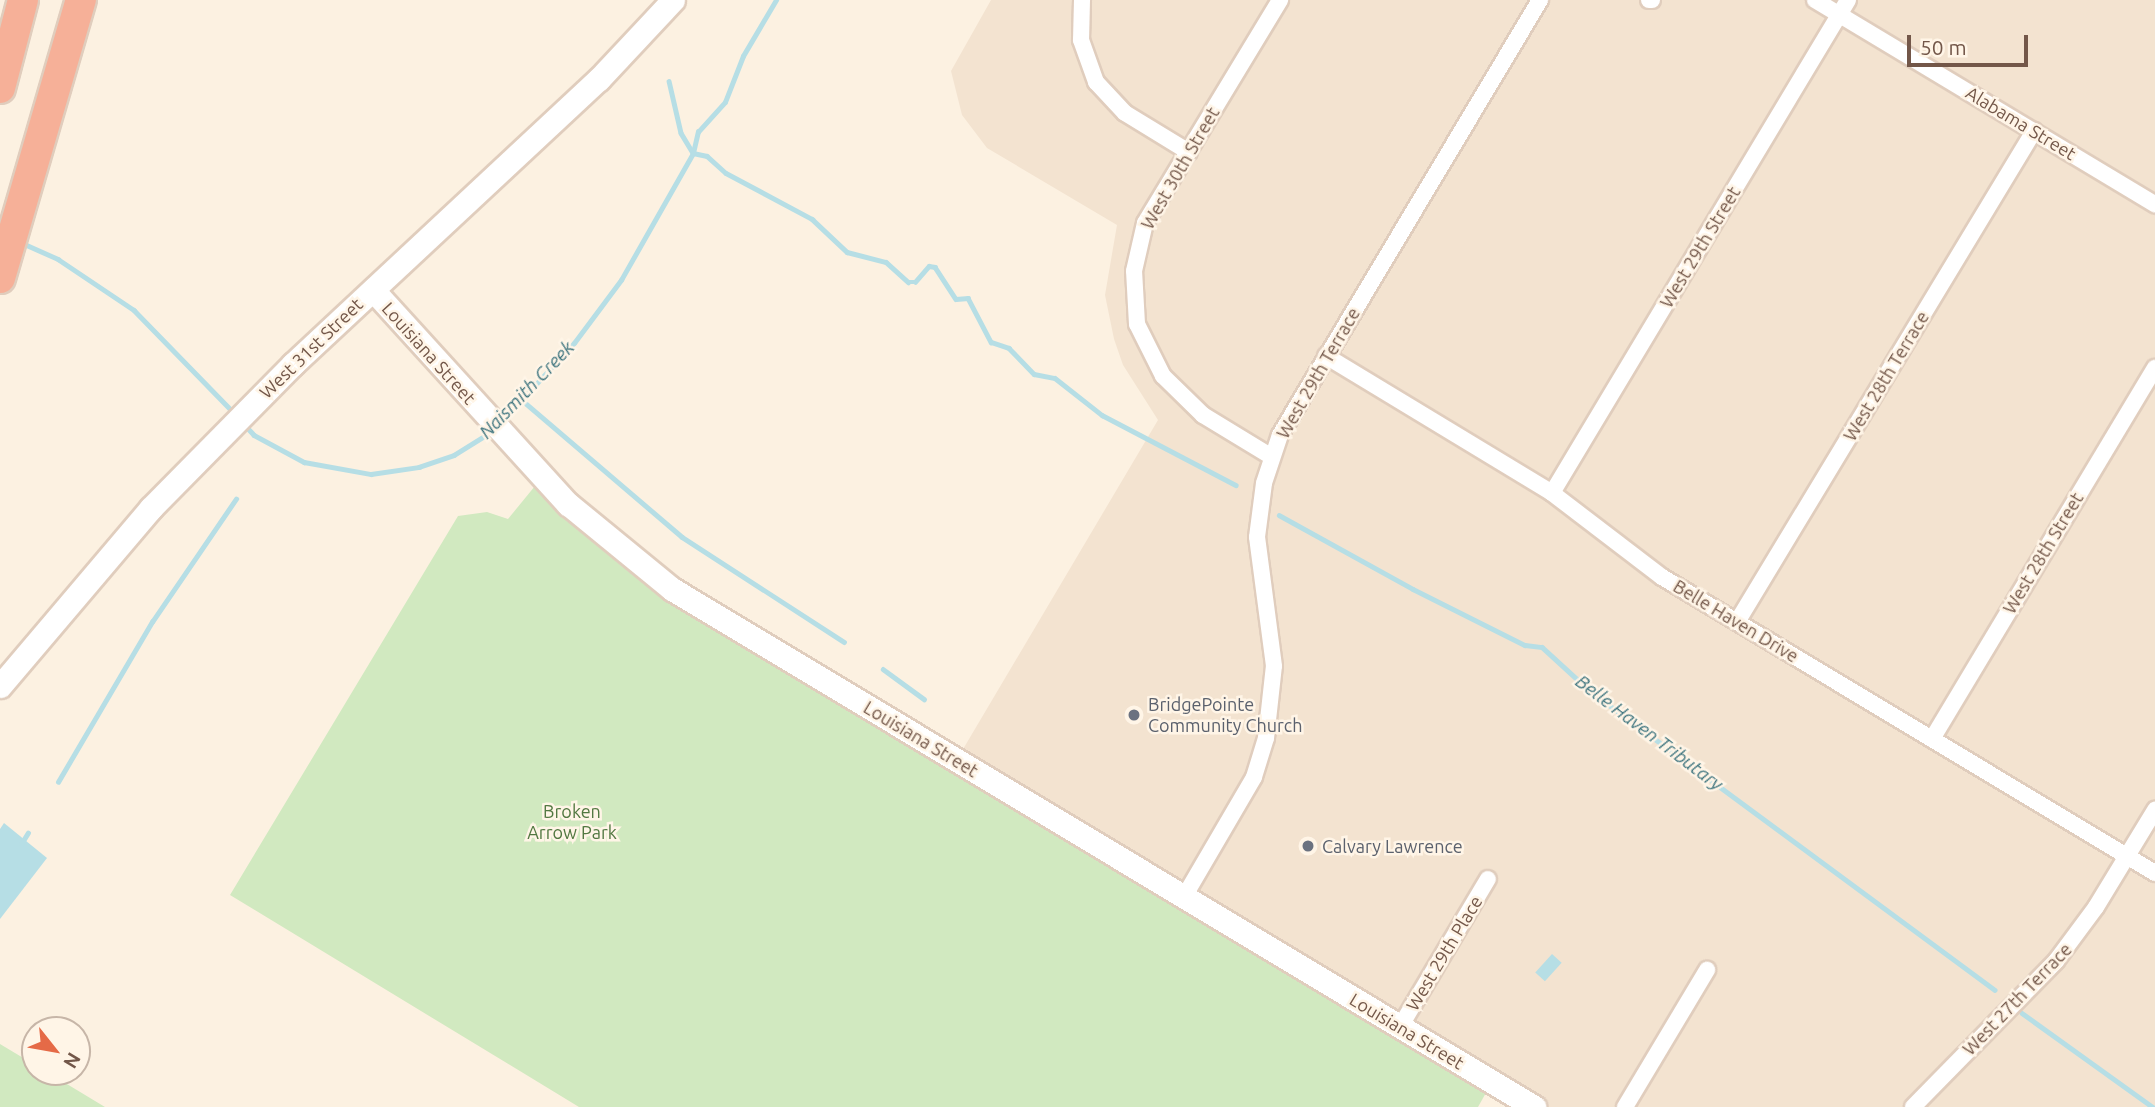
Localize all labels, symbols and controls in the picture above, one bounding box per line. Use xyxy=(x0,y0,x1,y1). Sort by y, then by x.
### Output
scale bar xyxy=(1910,21,2031,65)
text: 50 m xyxy=(1920,35,1967,59)
street label: Alabama Street xyxy=(1962,82,2080,164)
street label: West 30th Street xyxy=(1136,103,1224,233)
street label: West 29th Street xyxy=(1655,183,1745,311)
street label: West 31st Street xyxy=(255,293,367,403)
street label: Louisiana Street xyxy=(378,298,480,408)
street label: West 29th Terrace xyxy=(1272,304,1364,442)
street label: West 28th Terrace xyxy=(1839,307,1933,445)
water label: Naismith Creek xyxy=(475,336,579,444)
street label: West 28th Street xyxy=(1998,489,2088,617)
street label: Belle Haven Drive xyxy=(1669,575,1803,667)
water label: Belle Haven Tributary xyxy=(1571,670,1727,796)
place label: BridgePointe Community Church xyxy=(1148,694,1302,736)
street label: Louisiana Street xyxy=(860,696,982,782)
marker: BridgePointe Community Church xyxy=(1126,707,1142,723)
park label: Broken Arrow Park xyxy=(527,801,617,844)
place label: Calvary Lawrence xyxy=(1322,835,1463,857)
marker: Calvary Lawrence xyxy=(1300,838,1316,854)
street label: West 29th Place xyxy=(1401,892,1487,1014)
street label: West 27th Terrace xyxy=(1958,939,2076,1059)
street label: Louisiana Street xyxy=(1346,988,1468,1074)
north arrow xyxy=(21,1016,91,1086)
text: N xyxy=(59,1049,85,1073)

